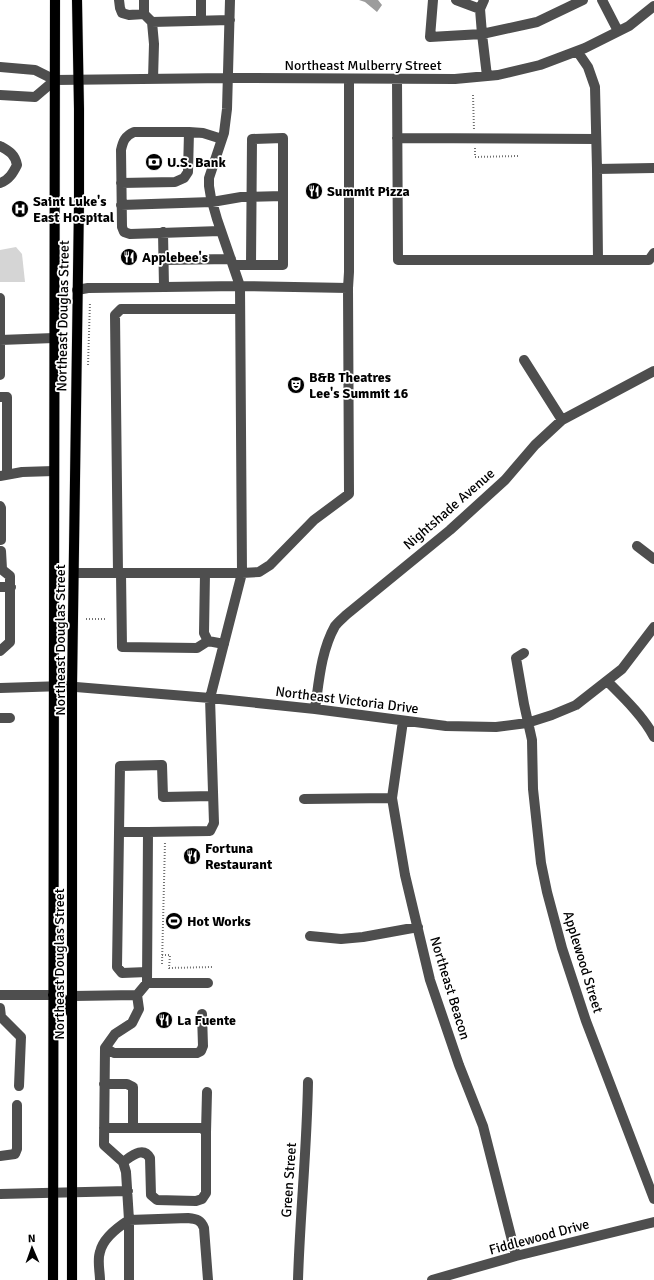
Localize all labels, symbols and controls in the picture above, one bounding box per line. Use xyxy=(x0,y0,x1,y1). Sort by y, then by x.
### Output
street label: Northeast Mulberry Street xyxy=(284,57,442,74)
bank icon: U.S. Bank xyxy=(144,152,164,172)
place label: U.S. Bank xyxy=(167,154,226,171)
restaurant icon: Summit Pizza xyxy=(304,181,324,201)
place label: Summit Pizza xyxy=(327,183,410,200)
place label: Saint Luke's East Hospital xyxy=(33,193,115,226)
hospital icon: Saint Luke's East Hospital xyxy=(10,199,30,219)
street label: Northeast Douglas Street xyxy=(53,240,73,392)
restaurant icon: Applebee's xyxy=(119,247,139,267)
place label: Applebee's xyxy=(142,249,208,266)
place label: B&B Theatres Lee's Summit 16 xyxy=(309,369,409,402)
theatre icon: B&B Theatres Lee's Summit 16 xyxy=(286,375,306,395)
street label: Nightshade Avenue xyxy=(400,465,498,553)
street label: Northeast Douglas Street xyxy=(52,564,69,716)
street label: Northeast Victoria Drive xyxy=(274,683,420,717)
place label: Fortuna Restaurant xyxy=(205,840,273,873)
restaurant icon: Fortuna Restaurant xyxy=(182,846,202,866)
street label: Northeast Douglas Street xyxy=(51,888,68,1040)
street label: Applewood Street xyxy=(559,909,607,1015)
sports icon: Hot Works xyxy=(164,911,184,931)
place label: Hot Works xyxy=(187,913,251,930)
street label: Northeast Beacon xyxy=(426,934,474,1042)
restaurant icon: La Fuente xyxy=(154,1010,174,1030)
place label: La Fuente xyxy=(177,1012,236,1029)
street label: Green Street xyxy=(278,1142,300,1218)
street label: Fiddlewood Drive xyxy=(487,1215,591,1259)
north arrow xyxy=(12,1228,52,1268)
text: N xyxy=(28,1232,36,1245)

